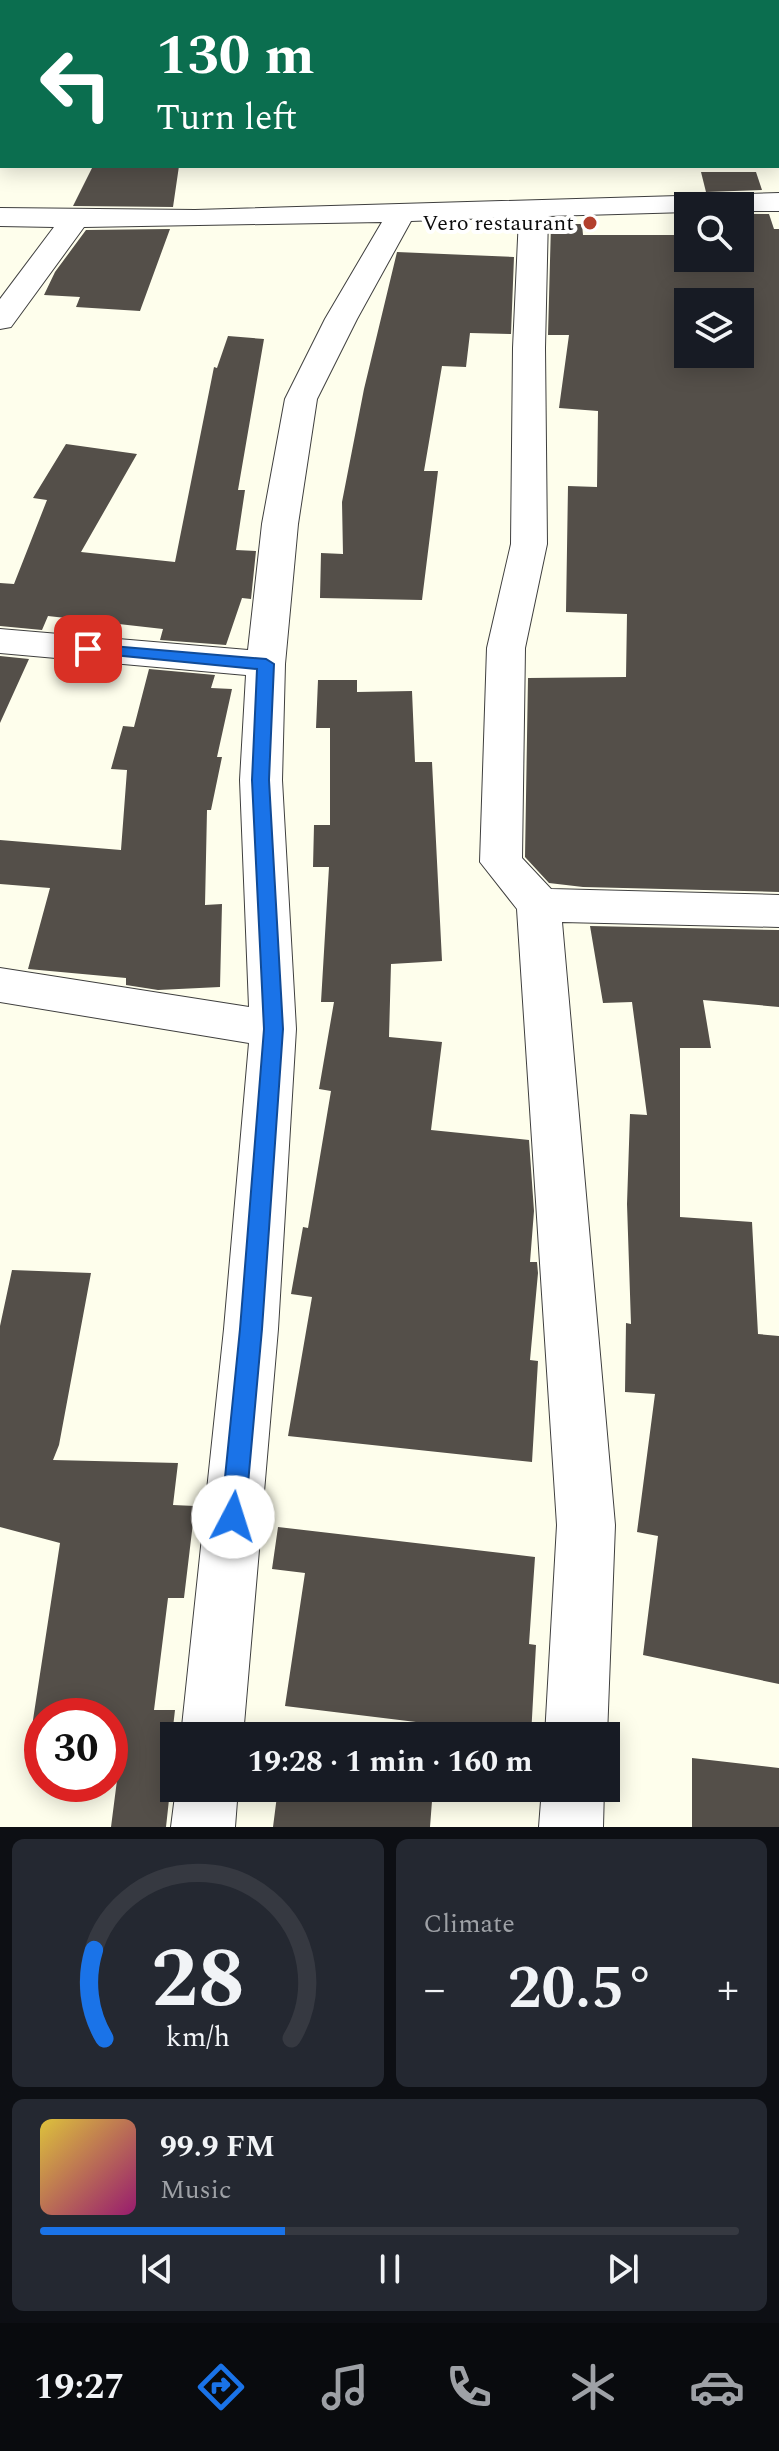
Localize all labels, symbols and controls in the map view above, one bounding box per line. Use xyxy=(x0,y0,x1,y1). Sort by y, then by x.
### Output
text: 130 m xyxy=(156,14,315,99)
icon: left xyxy=(24,32,128,136)
text: Turn left xyxy=(156,91,297,146)
map controls xyxy=(674,192,754,368)
button: search xyxy=(674,192,754,272)
place label: Vero restaurant xyxy=(422,207,574,240)
marker: Vero restaurant xyxy=(581,214,599,232)
button: layers xyxy=(674,288,754,368)
pin xyxy=(54,615,122,683)
icon: arrive xyxy=(66,627,110,671)
position arrow xyxy=(191,1475,275,1559)
speed limit sign: 30 xyxy=(24,1698,128,1802)
text: 19:28 · 1 min · 160 m xyxy=(247,1739,533,1785)
text: Climate xyxy=(424,1904,515,1944)
text: 28 xyxy=(151,1917,244,2044)
text: 20.5° xyxy=(508,1943,655,2035)
text: − xyxy=(424,1956,446,2023)
text: + xyxy=(717,1956,739,2023)
text: km/h xyxy=(166,2016,230,2059)
text: 99.9 FM xyxy=(160,2124,275,2170)
text: Music xyxy=(160,2170,231,2210)
icon: previous xyxy=(135,2247,179,2291)
icon: pause xyxy=(368,2247,412,2291)
icon: next xyxy=(601,2247,645,2291)
icon: directions xyxy=(193,2359,249,2415)
icon: music xyxy=(317,2359,373,2415)
icon: phone xyxy=(441,2359,497,2415)
icon: climate xyxy=(565,2359,621,2415)
icon: car xyxy=(689,2359,745,2415)
text: 19:27 xyxy=(34,2360,124,2415)

